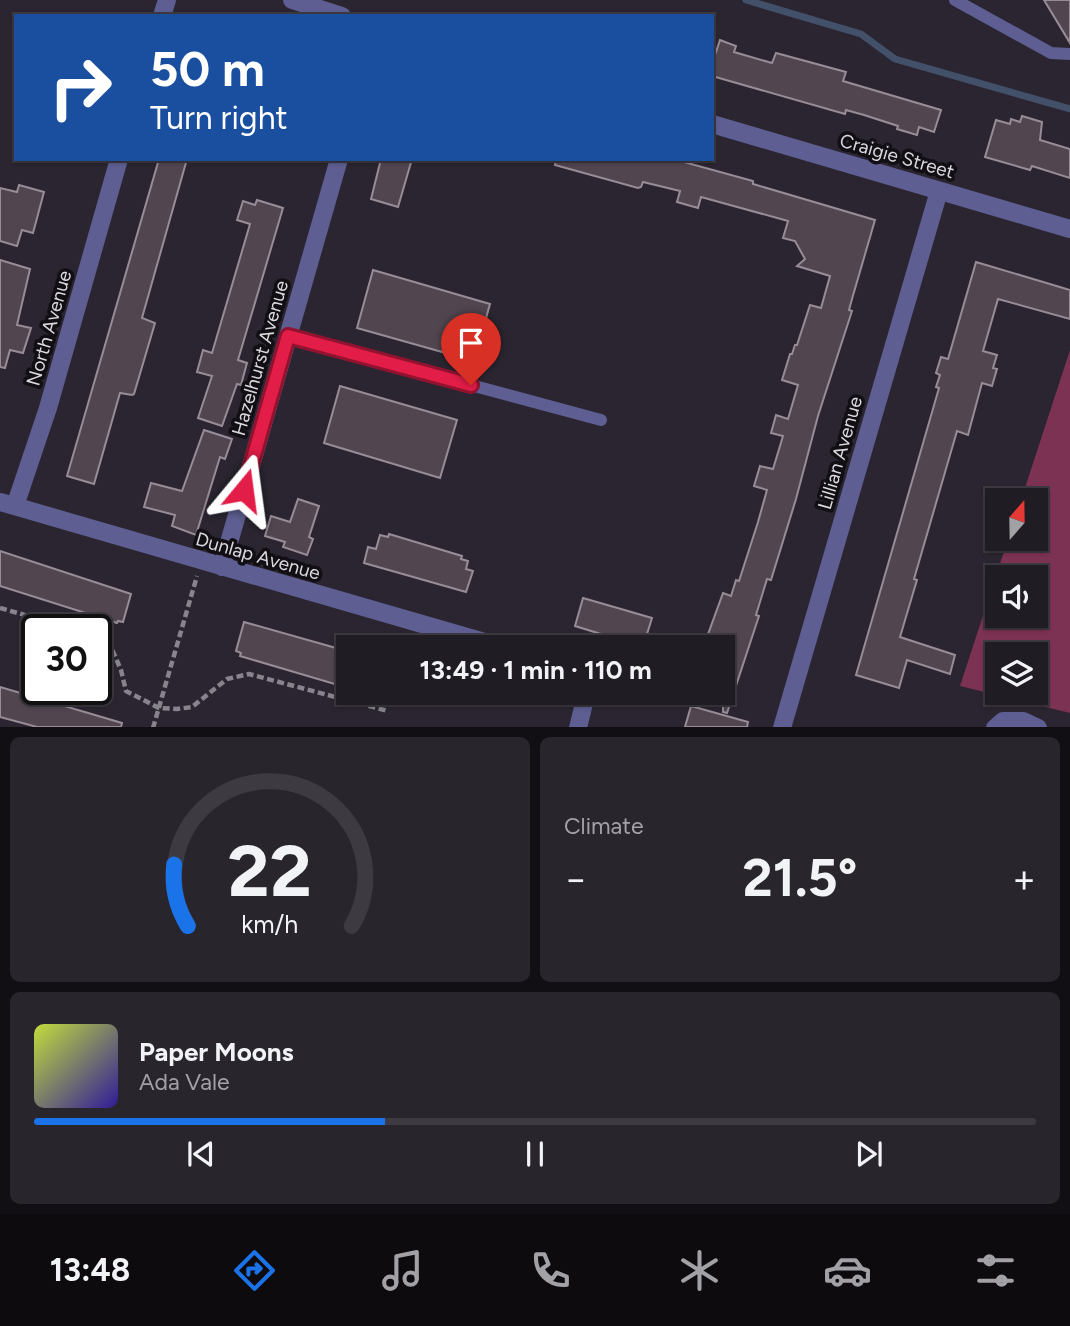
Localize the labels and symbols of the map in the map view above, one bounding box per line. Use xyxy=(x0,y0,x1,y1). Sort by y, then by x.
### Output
street label: Craigie Street xyxy=(837,129,957,183)
street label: North Avenue xyxy=(22,268,76,388)
street label: Hazelhurst Avenue xyxy=(227,278,293,438)
pin xyxy=(441,313,501,385)
street label: Lillian Avenue xyxy=(813,394,867,512)
position arrow xyxy=(207,453,281,527)
north arrow xyxy=(985,488,1048,551)
street label: Dunlap Avenue xyxy=(193,527,323,585)
speed limit sign: 30 xyxy=(21,614,112,705)

